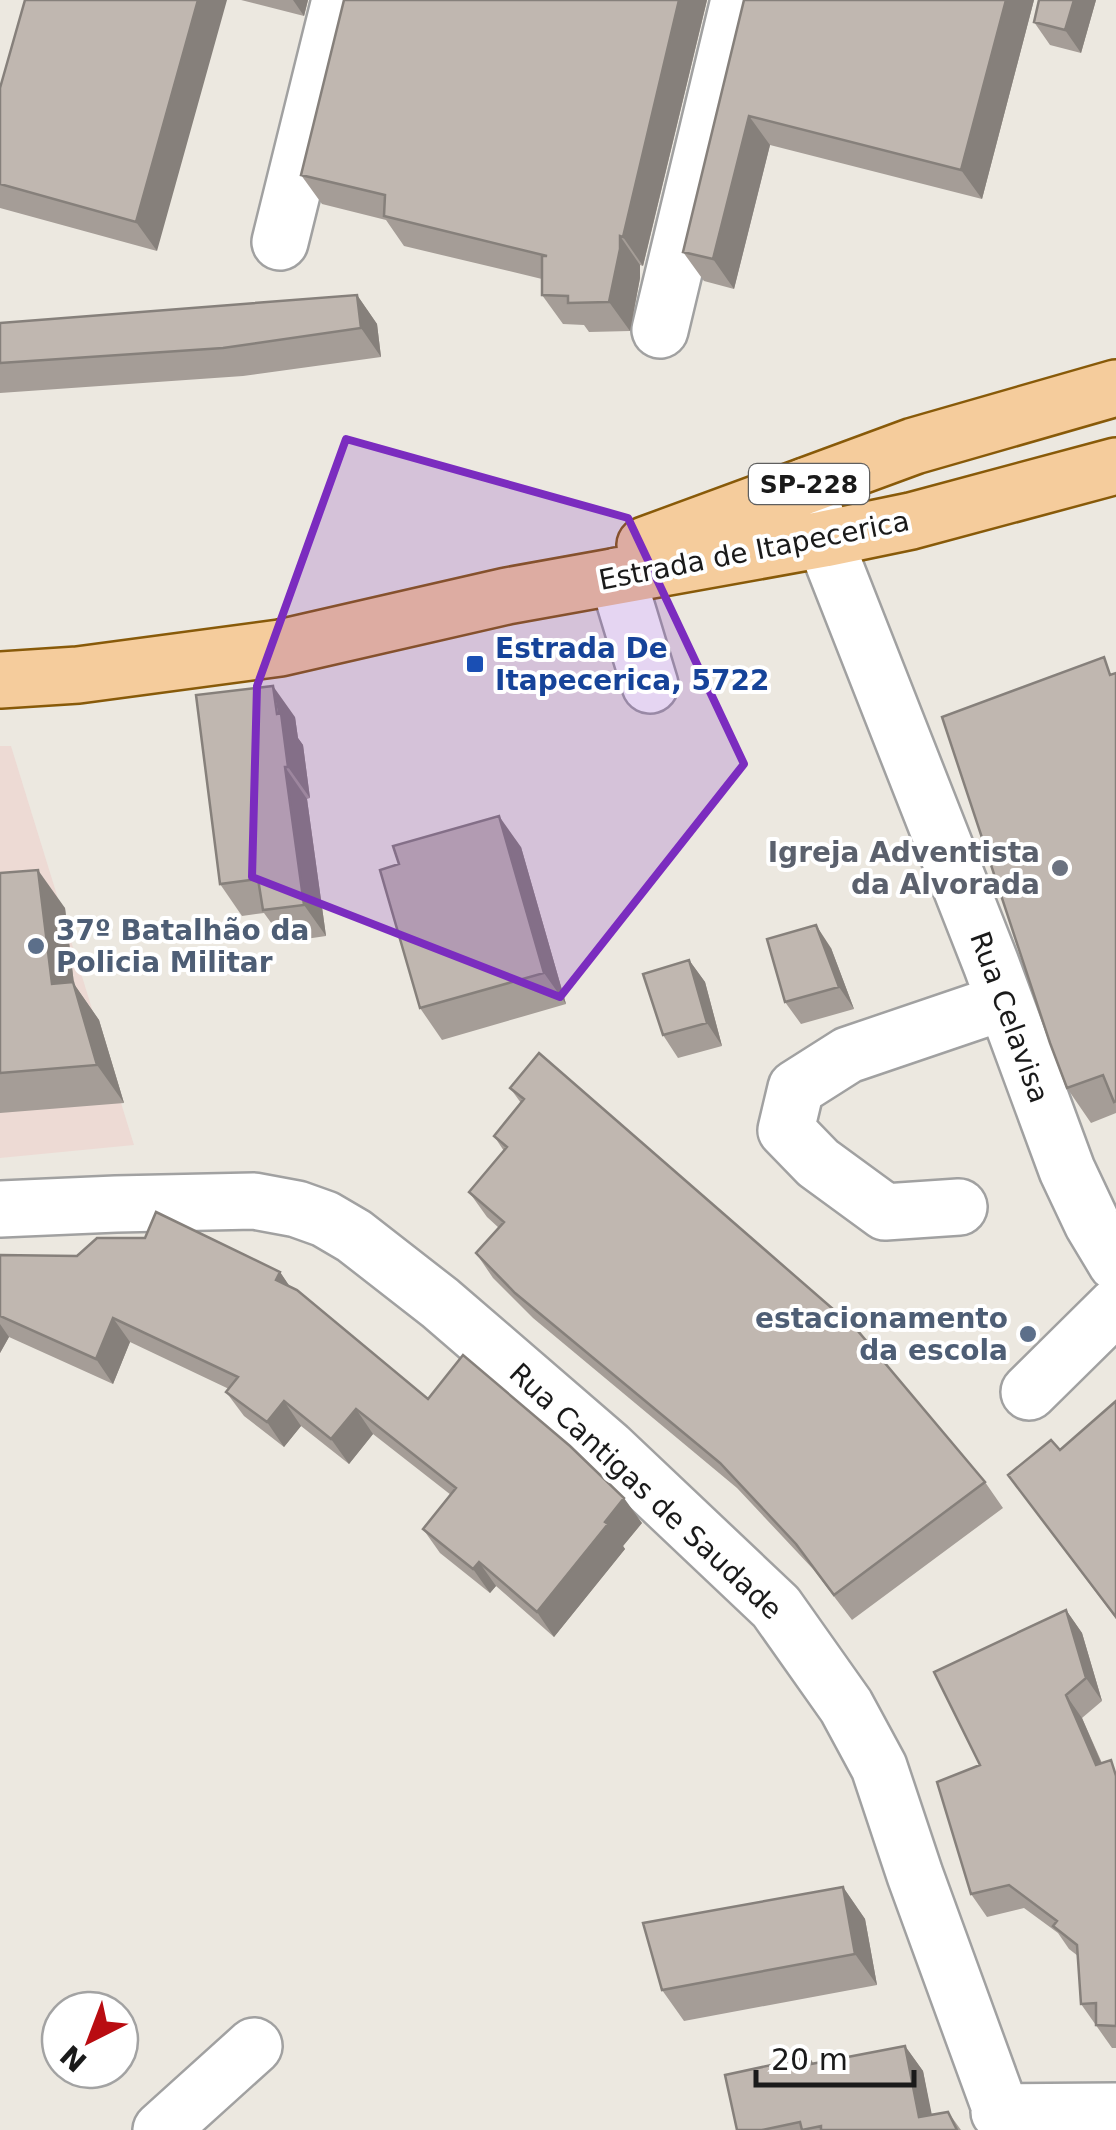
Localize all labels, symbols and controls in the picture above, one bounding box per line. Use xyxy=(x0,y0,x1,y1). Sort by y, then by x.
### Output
road number: SP-228 xyxy=(749,464,869,504)
street label: Estrada de Itapecerica xyxy=(596,504,912,597)
place label: Estrada De Itapecerica, 5722 xyxy=(495,632,770,697)
marker: Estrada De Itapecerica, 5722 xyxy=(464,653,486,675)
place label: Igreja Adventista da Alvorada xyxy=(768,836,1040,901)
marker: Igreja Adventista da Alvorada xyxy=(1049,857,1071,879)
place label: 37º Batalhão da Policia Militar xyxy=(56,914,309,979)
street label: Rua Celavisa xyxy=(963,927,1056,1107)
marker: 37º Batalhão da Policia Militar xyxy=(25,935,47,957)
place label: estacionamento da escola xyxy=(755,1302,1008,1367)
marker: estacionamento da escola xyxy=(1017,1323,1039,1345)
street label: Rua Cantigas de Saudade xyxy=(503,1356,789,1626)
north arrow xyxy=(40,1990,140,2090)
scale bar xyxy=(756,2025,914,2087)
text: N xyxy=(54,2038,93,2078)
text: 20 m xyxy=(771,2042,848,2077)

